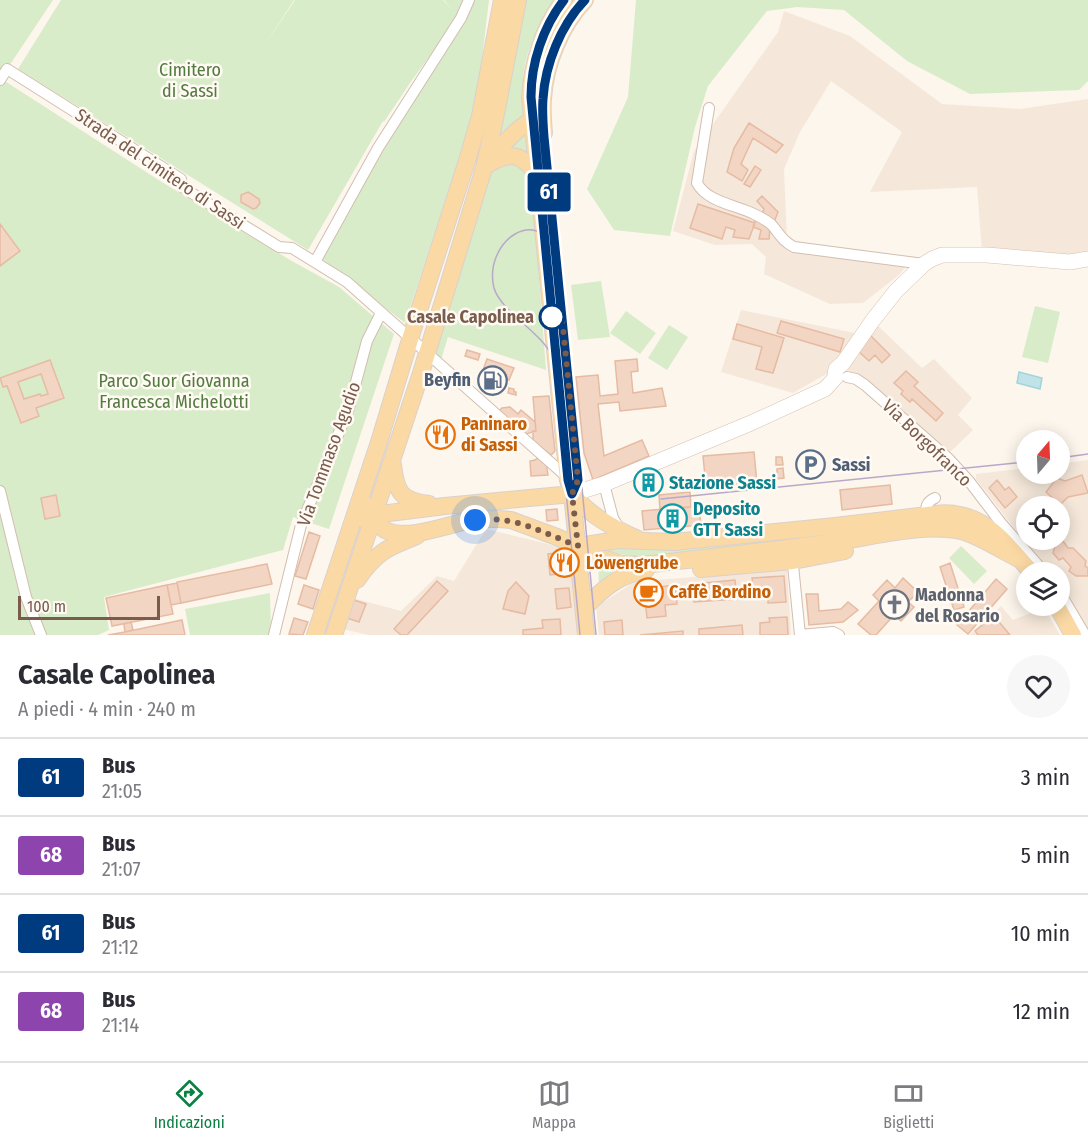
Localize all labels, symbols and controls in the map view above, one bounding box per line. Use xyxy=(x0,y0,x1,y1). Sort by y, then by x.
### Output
park label: Cimitero di Sassi xyxy=(159,59,221,102)
street label: Strada del cimitero di Sassi xyxy=(71,104,249,234)
line badge: 61 xyxy=(522,172,576,212)
text: 61 xyxy=(540,179,558,205)
marker: Casale Capolinea xyxy=(539,304,565,330)
place label: Casale Capolinea xyxy=(407,306,534,328)
fuel station icon: Beyfin xyxy=(476,364,508,396)
place label: Beyfin xyxy=(424,369,471,391)
park label: Parco Suor Giovanna Francesca Michelotti xyxy=(98,370,250,413)
street label: Via Tommaso Agudio xyxy=(293,379,365,529)
street label: Via Borgofranco xyxy=(878,395,976,491)
place label: Paninaro di Sassi xyxy=(461,413,527,456)
restaurant icon: Paninaro di Sassi xyxy=(424,418,456,450)
north arrow xyxy=(1016,430,1070,484)
map controls xyxy=(1016,430,1070,616)
parking icon: Sassi xyxy=(795,449,827,481)
place label: Sassi xyxy=(832,454,871,476)
building icon: Stazione Sassi xyxy=(632,467,664,499)
place label: Stazione Sassi xyxy=(669,472,776,494)
button: locate xyxy=(1016,496,1070,550)
place label: Deposito GTT Sassi xyxy=(693,498,763,541)
building icon: Deposito GTT Sassi xyxy=(656,503,688,535)
your location xyxy=(460,505,490,535)
restaurant icon: Löwengrube xyxy=(549,547,581,579)
place label: Löwengrube xyxy=(586,552,678,574)
button: layers xyxy=(1016,562,1070,616)
cafe icon: Caffè Bordino xyxy=(632,576,664,608)
place label: Caffè Bordino xyxy=(669,581,771,603)
place label: Madonna del Rosario xyxy=(915,584,1000,627)
church icon: Madonna del Rosario xyxy=(878,589,910,621)
scale bar xyxy=(18,593,160,620)
text: 100 m xyxy=(27,597,66,616)
button: heart xyxy=(1007,655,1070,718)
text: Casale Capolinea xyxy=(18,658,215,691)
text: A piedi · 4 min · 240 m xyxy=(18,697,196,721)
text: Bus xyxy=(102,752,135,779)
text: 61 xyxy=(42,764,60,790)
text: 3 min xyxy=(1021,764,1070,791)
text: 21:05 xyxy=(102,779,142,803)
text: Bus xyxy=(102,830,135,857)
text: 68 xyxy=(40,842,62,868)
text: 5 min xyxy=(1021,842,1070,869)
text: 21:07 xyxy=(102,857,141,881)
text: Bus xyxy=(102,908,135,935)
text: 61 xyxy=(42,920,60,946)
text: 10 min xyxy=(1011,920,1070,947)
text: 21:12 xyxy=(102,935,138,959)
text: Bus xyxy=(102,986,135,1013)
text: 68 xyxy=(40,998,62,1024)
text: 12 min xyxy=(1012,998,1070,1025)
text: 21:14 xyxy=(102,1013,139,1037)
tab: Indicazioni xyxy=(154,1077,225,1132)
tab: Mappa xyxy=(532,1077,576,1132)
tab: Biglietti xyxy=(883,1077,934,1132)

